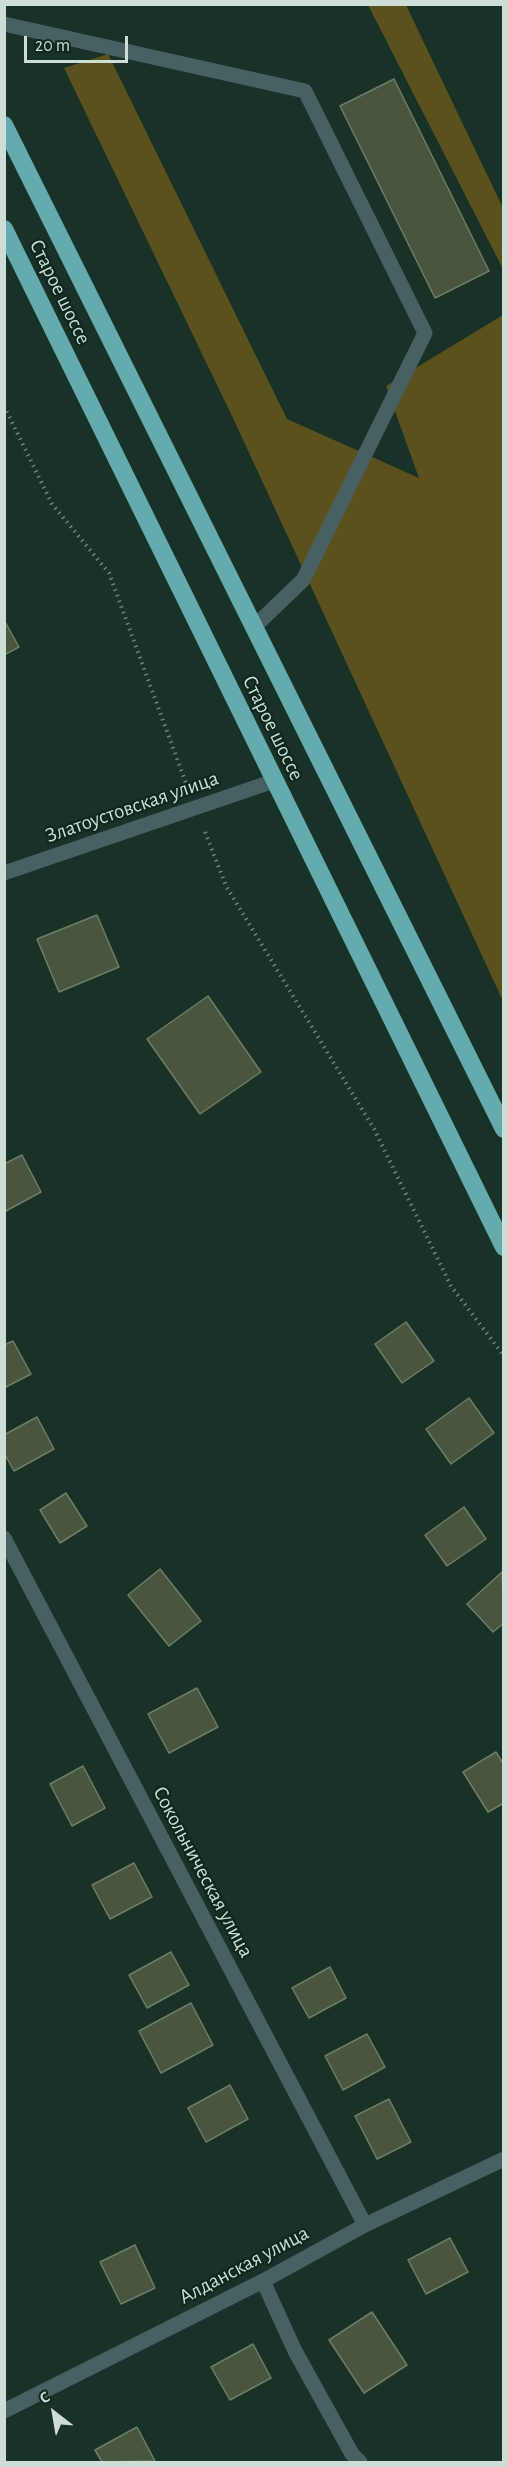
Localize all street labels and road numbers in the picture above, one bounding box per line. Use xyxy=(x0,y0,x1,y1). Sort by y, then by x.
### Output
street label: Старое шоссе xyxy=(24,235,96,349)
street label: Старое шоссе xyxy=(237,671,309,785)
street label: Златоустовская улица xyxy=(42,766,222,848)
street label: Сокольническая улица xyxy=(147,1782,259,1962)
street label: Алданская улица xyxy=(175,2220,313,2310)

